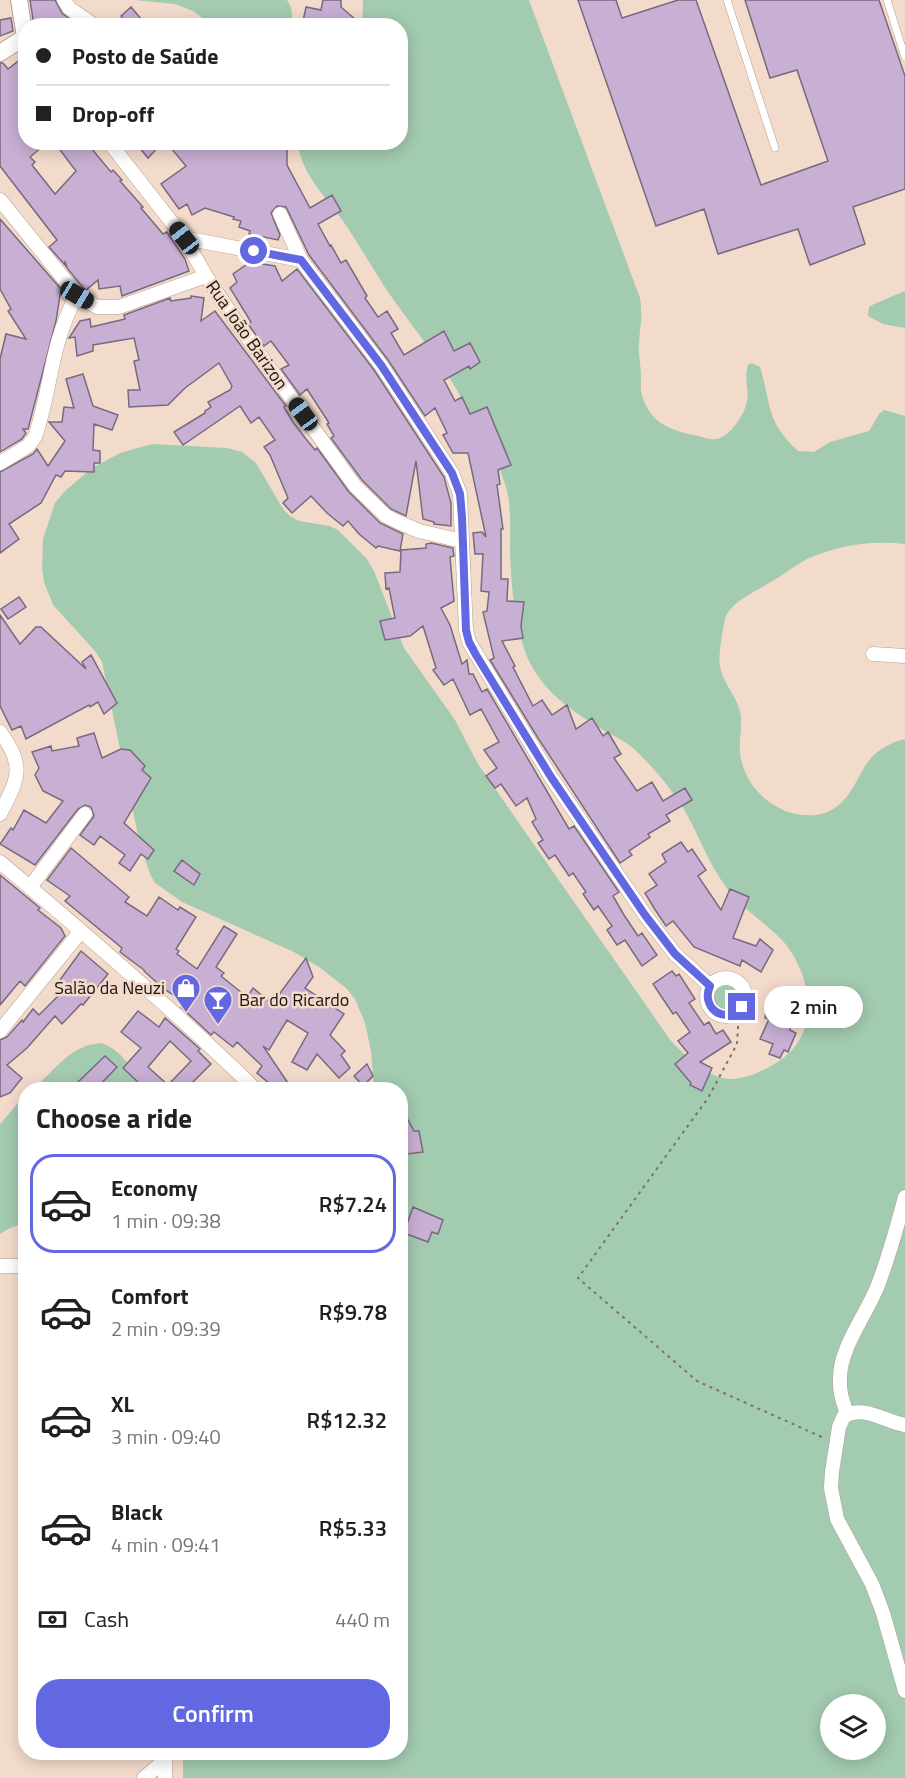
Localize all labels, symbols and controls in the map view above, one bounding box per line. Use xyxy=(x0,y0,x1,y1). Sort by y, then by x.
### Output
text: Posto de Saúde xyxy=(72,39,218,73)
text: Drop-off xyxy=(72,97,154,131)
car xyxy=(166,218,202,258)
route start xyxy=(240,237,267,264)
street label: Rua João Barizon xyxy=(200,274,295,395)
car xyxy=(57,278,97,312)
car xyxy=(285,394,321,434)
shop icon: Salão da Neuzi xyxy=(170,972,202,1014)
place label: Salão da Neuzi xyxy=(54,974,165,1001)
bar icon: Bar do Ricardo xyxy=(202,984,234,1026)
place label: Bar do Ricardo xyxy=(239,986,349,1013)
callout: 2 min xyxy=(763,986,862,1028)
text: 2 min xyxy=(789,991,838,1022)
route end xyxy=(728,993,755,1020)
text: Choose a ride xyxy=(36,1097,192,1138)
text: Economy xyxy=(111,1171,198,1205)
icon: car xyxy=(39,1177,93,1231)
text: R$7.24 xyxy=(319,1187,387,1221)
text: 1 min · 09:38 xyxy=(111,1205,221,1236)
text: Comfort xyxy=(111,1279,189,1313)
icon: car xyxy=(39,1285,93,1339)
text: R$9.78 xyxy=(319,1295,387,1329)
text: 2 min · 09:39 xyxy=(111,1313,221,1344)
text: XL xyxy=(111,1387,134,1421)
icon: car xyxy=(39,1393,93,1447)
text: R$12.32 xyxy=(307,1403,387,1437)
text: 3 min · 09:40 xyxy=(111,1421,221,1452)
text: Black xyxy=(111,1495,163,1529)
icon: car xyxy=(39,1501,93,1555)
text: R$5.33 xyxy=(319,1511,387,1545)
text: 4 min · 09:41 xyxy=(111,1529,221,1560)
text: Cash xyxy=(84,1602,129,1636)
icon: cash xyxy=(36,1603,69,1636)
text: 440 m xyxy=(335,1604,390,1635)
button: Confirm xyxy=(36,1679,390,1748)
map controls xyxy=(820,1694,886,1760)
button: layers xyxy=(820,1694,886,1760)

